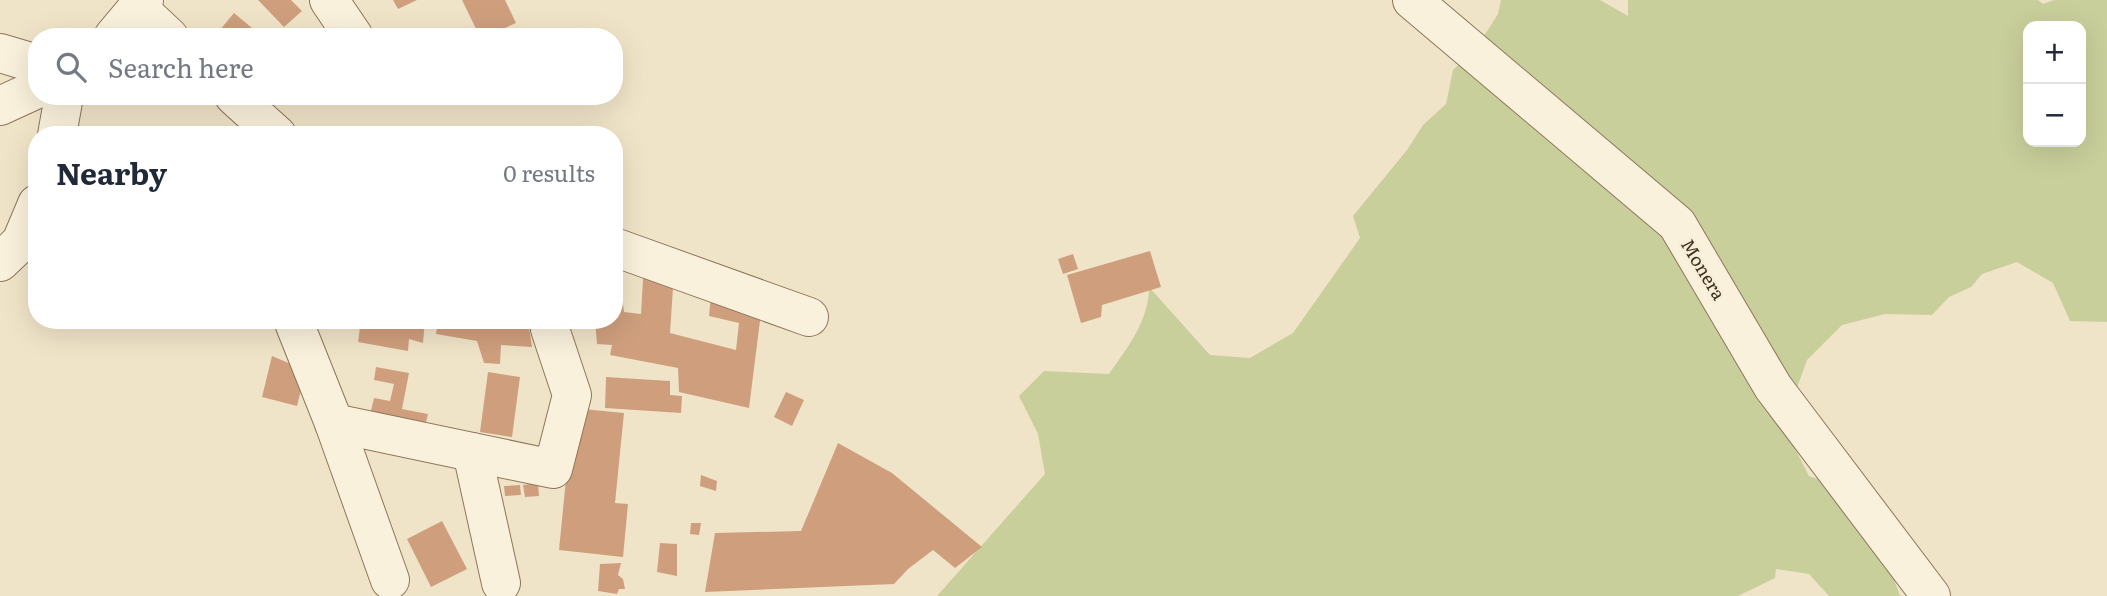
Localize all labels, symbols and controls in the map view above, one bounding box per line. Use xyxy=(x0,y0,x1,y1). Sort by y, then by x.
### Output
map controls xyxy=(2023,21,2086,147)
button: + xyxy=(2023,21,2086,84)
search box xyxy=(28,28,623,105)
text: Search here xyxy=(108,47,254,86)
icon: search xyxy=(52,48,90,86)
button: − xyxy=(2023,84,2086,147)
text: Nearby xyxy=(56,150,167,194)
text: 0 results xyxy=(503,155,595,189)
street label: Monera xyxy=(1675,233,1733,305)

